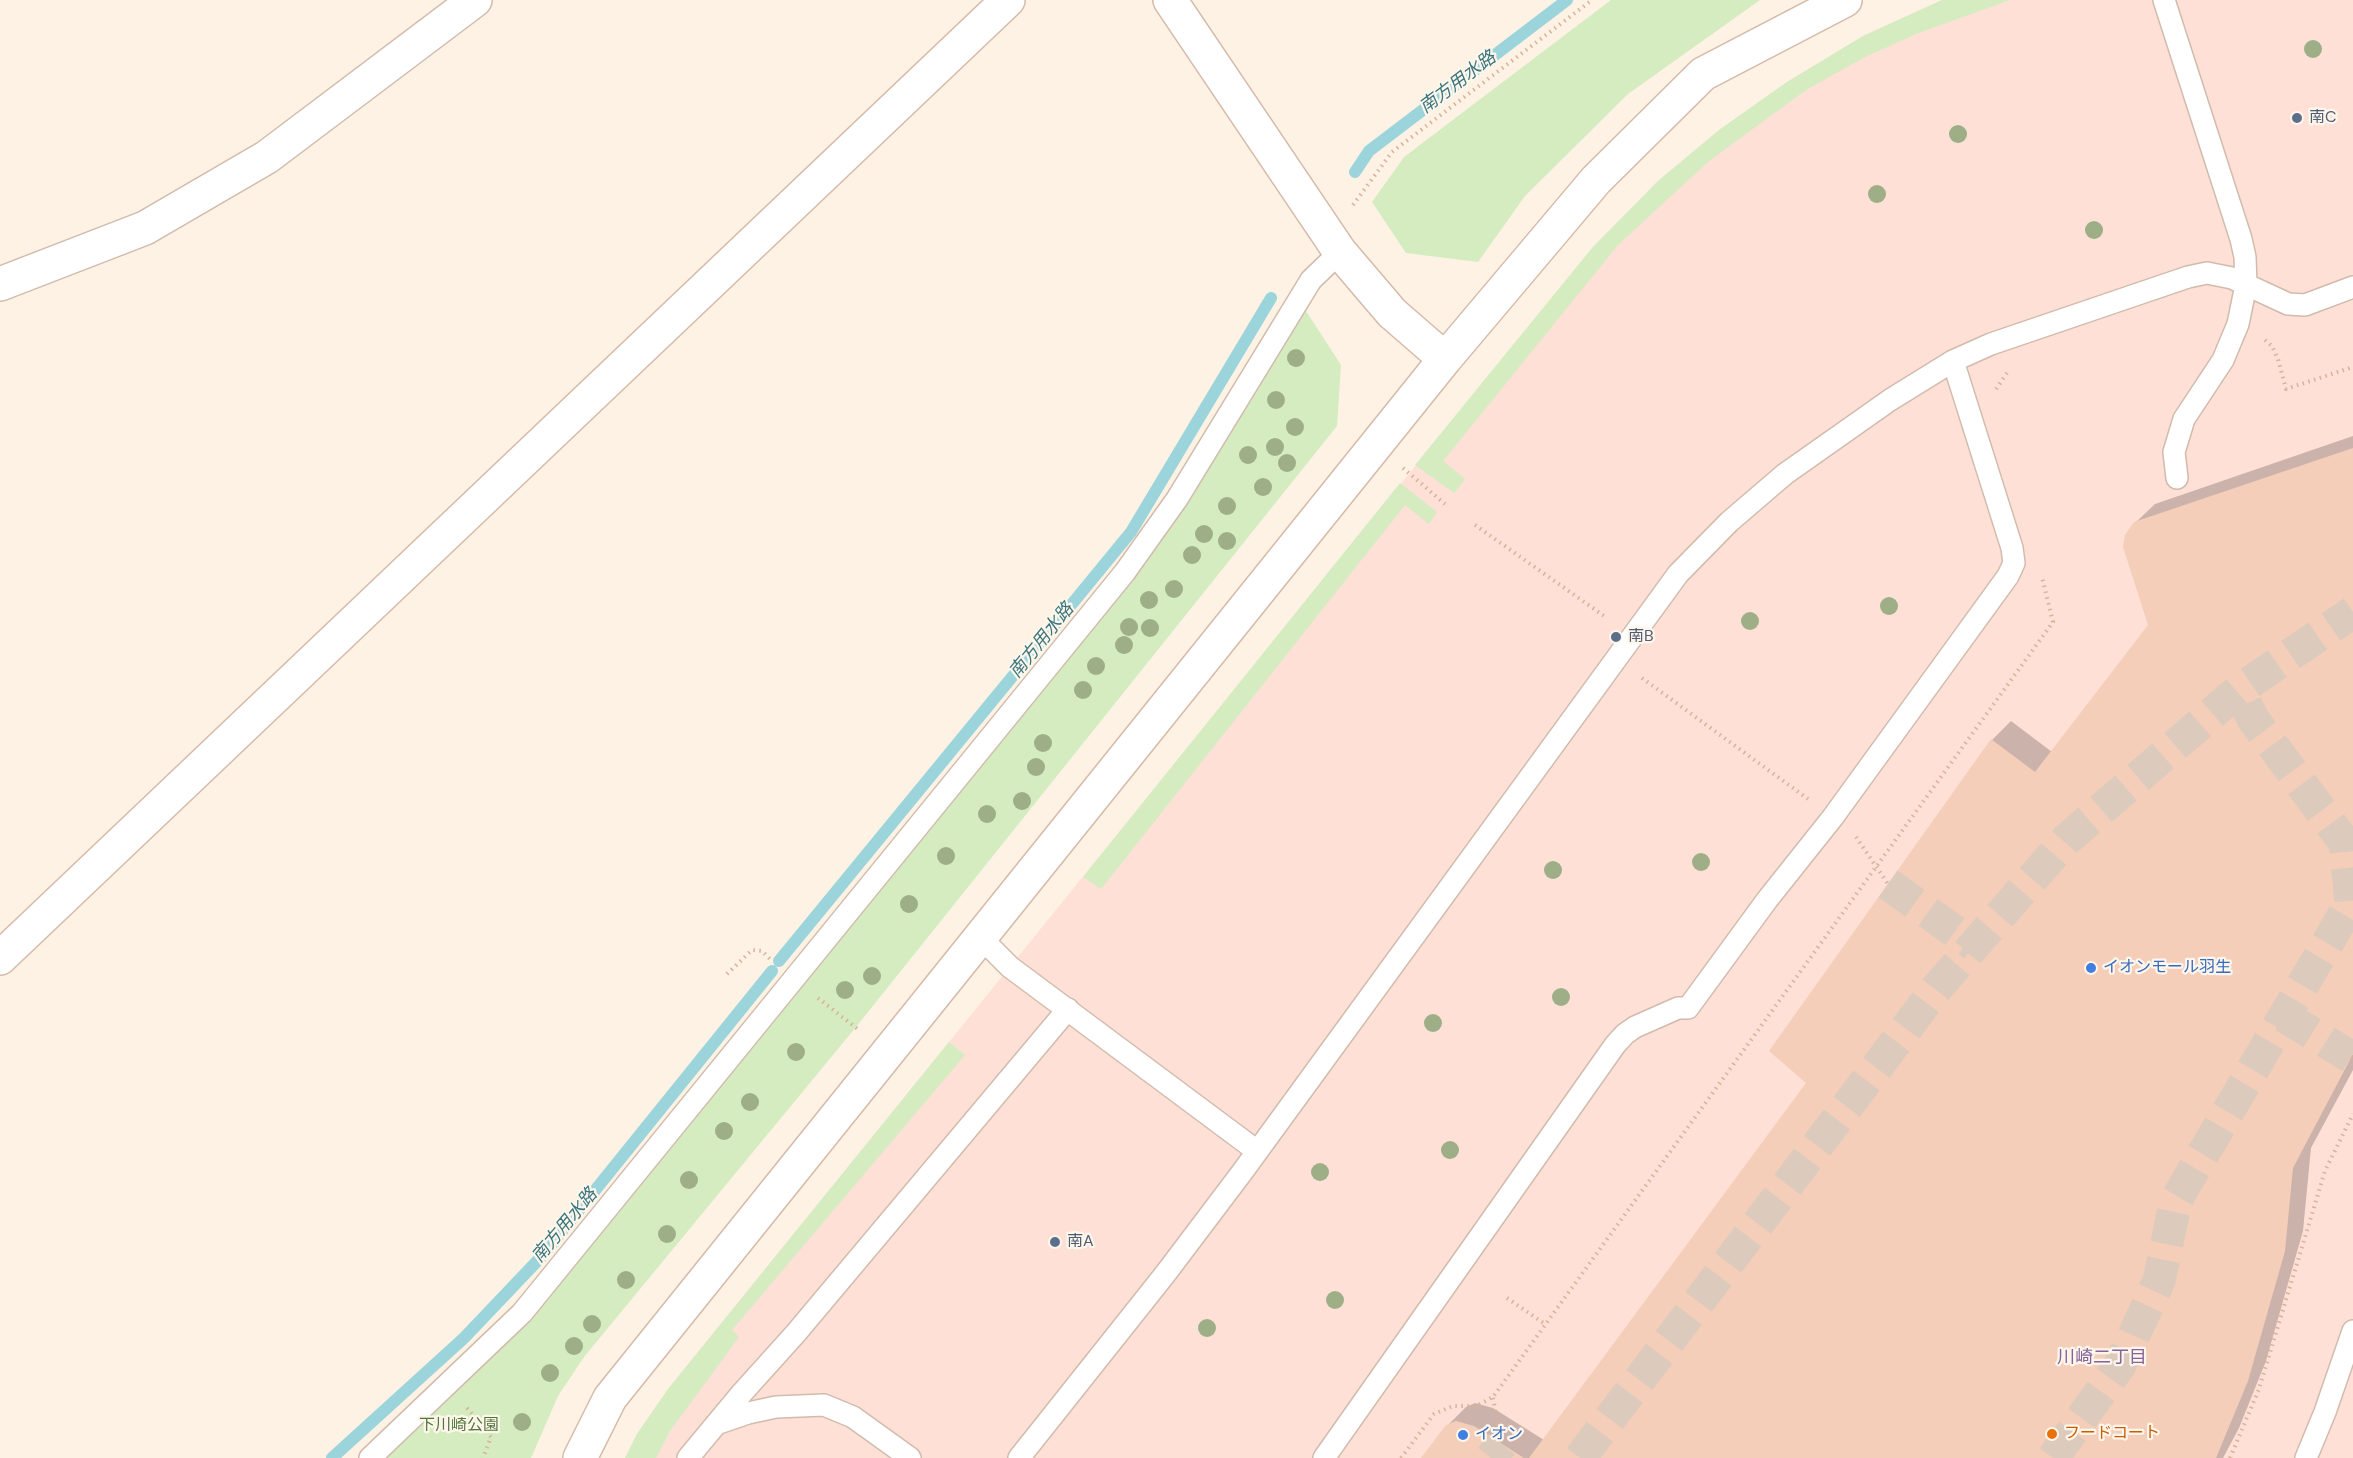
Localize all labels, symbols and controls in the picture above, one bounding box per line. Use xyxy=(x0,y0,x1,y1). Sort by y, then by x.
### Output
water label: 南方用水路 xyxy=(1416,47,1500,119)
place label: 南C xyxy=(2309,108,2336,128)
marker: 南C xyxy=(2290,111,2304,125)
water label: 南方用水路 xyxy=(1005,599,1079,683)
place label: 南B xyxy=(1628,627,1654,647)
marker: 南B xyxy=(1609,630,1623,644)
place label: イオンモール羽生 xyxy=(2103,958,2231,978)
marker: イオンモール羽生 xyxy=(2084,961,2098,975)
water label: 南方用水路 xyxy=(528,1185,602,1267)
place label: 南A xyxy=(1067,1232,1094,1252)
marker: 南A xyxy=(1048,1235,1062,1249)
district label: 川崎二丁目 xyxy=(2057,1347,2147,1369)
park label: 下川崎公園 xyxy=(419,1416,499,1436)
place label: フードコート xyxy=(2064,1424,2160,1444)
place label: イオン xyxy=(1475,1425,1523,1445)
marker: フードコート xyxy=(2045,1427,2059,1441)
marker: イオン xyxy=(1456,1428,1470,1442)

